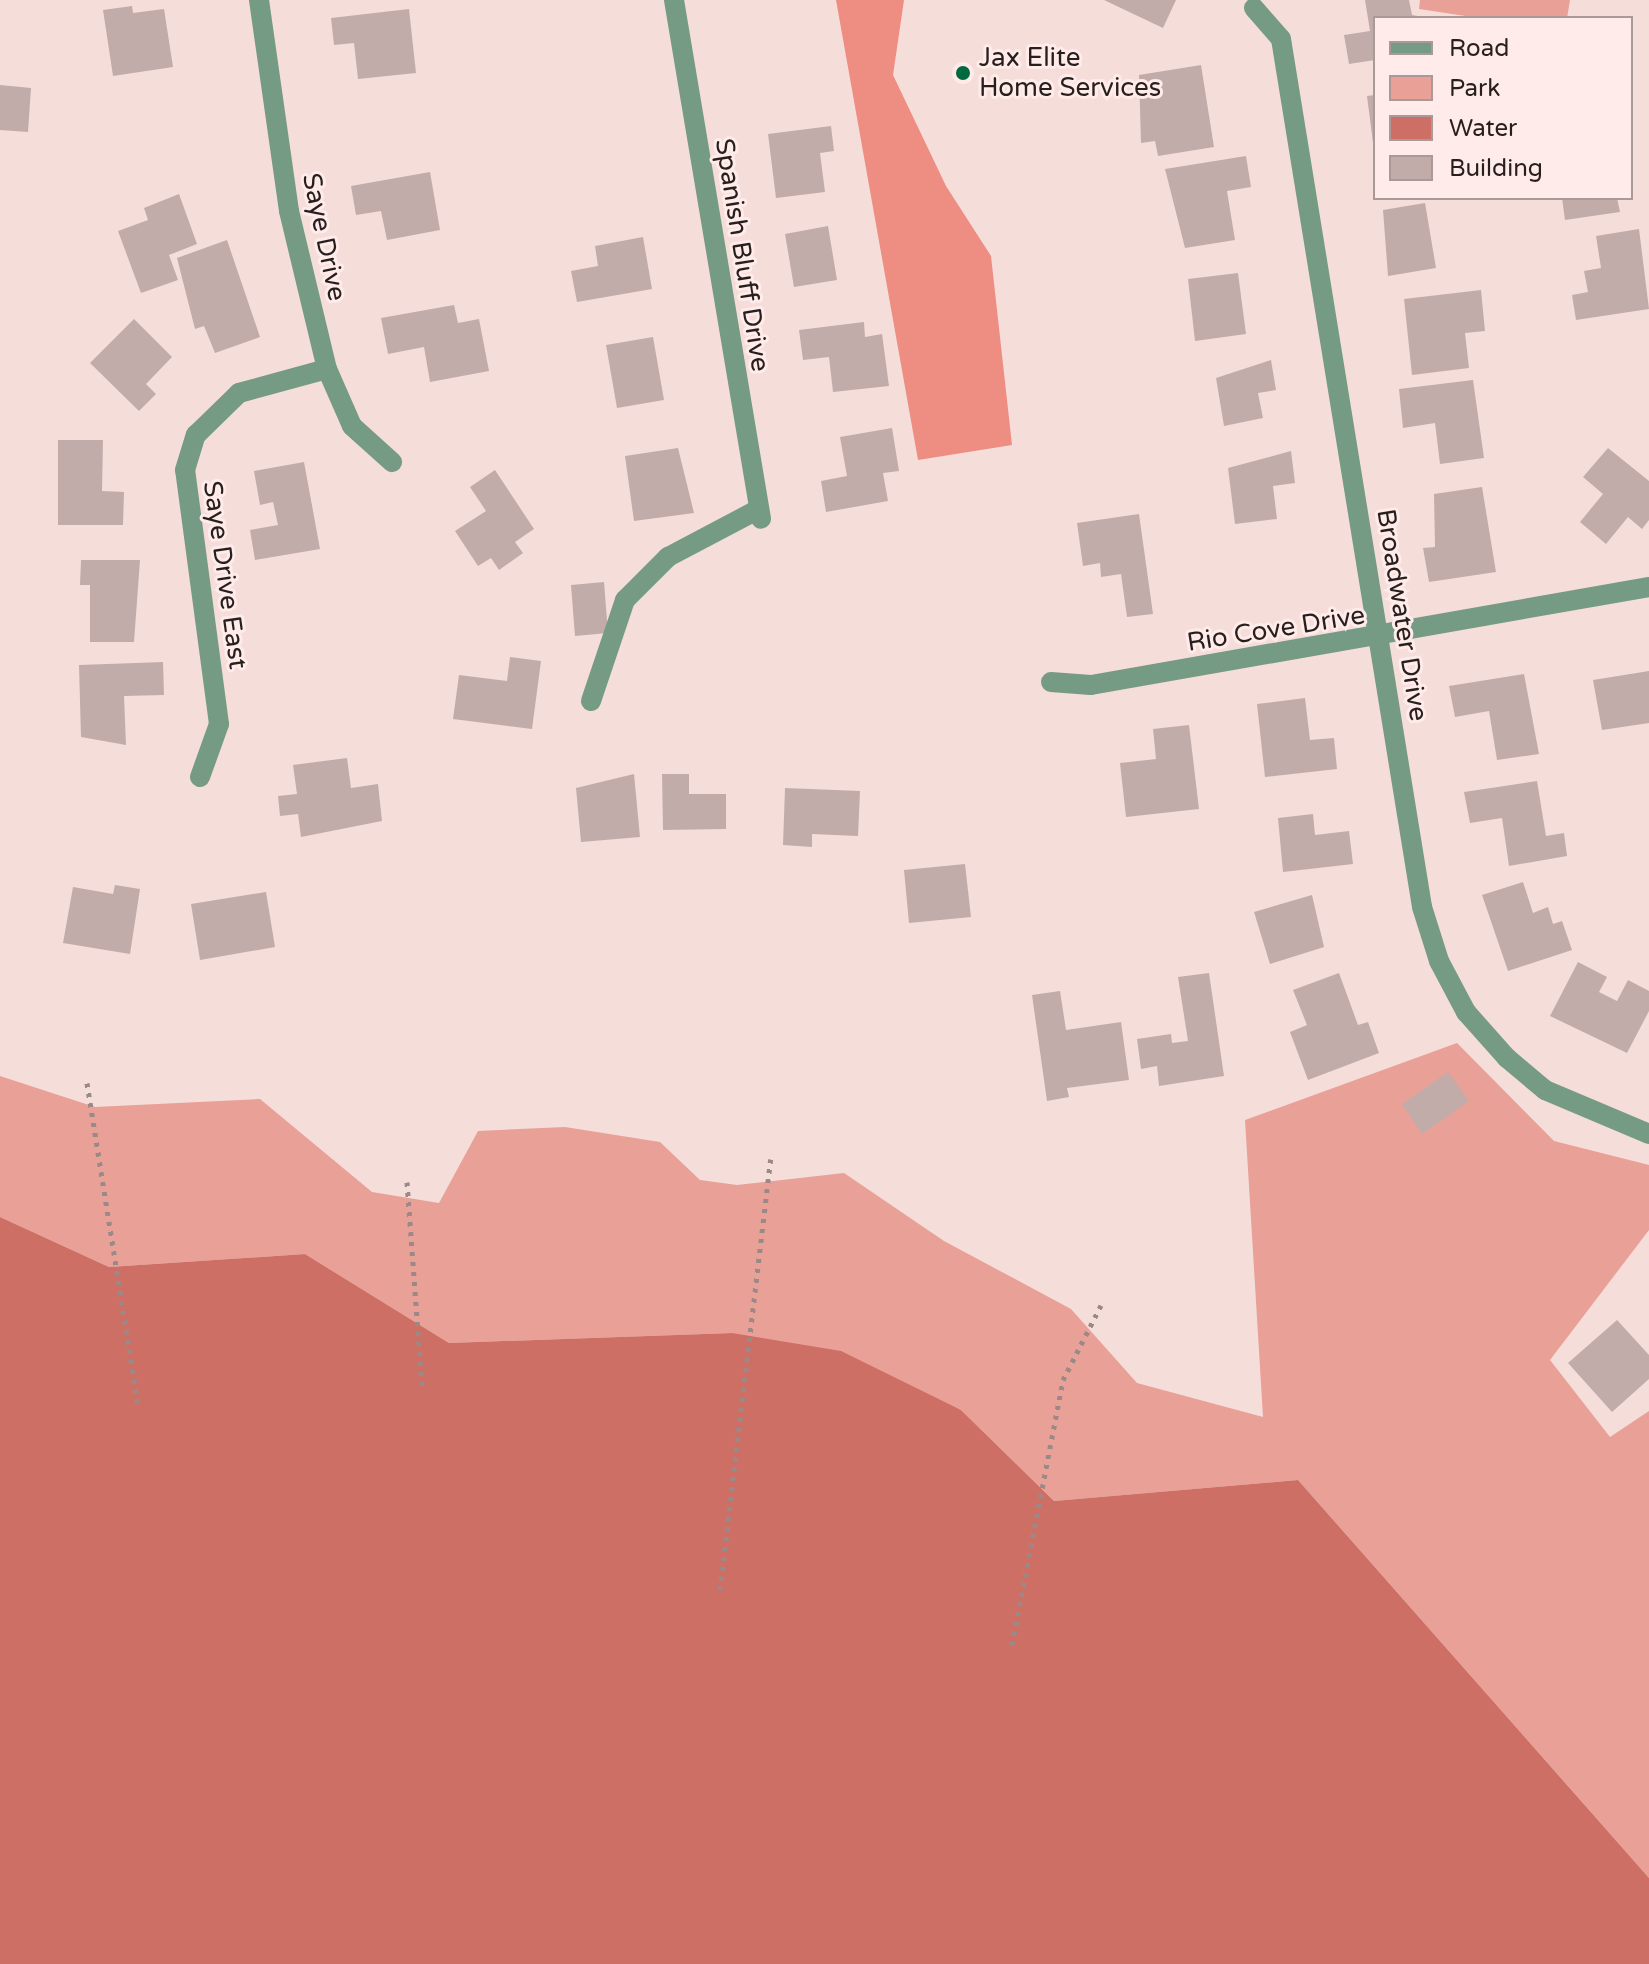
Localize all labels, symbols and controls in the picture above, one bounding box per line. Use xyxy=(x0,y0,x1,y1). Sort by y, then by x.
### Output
legend xyxy=(1373,16,1633,200)
text: Road xyxy=(1449,34,1509,63)
place label: Jax Elite Home Services xyxy=(979,42,1161,104)
marker: Jax Elite Home Services xyxy=(954,64,972,82)
text: Park xyxy=(1449,74,1500,103)
text: Water xyxy=(1449,114,1517,143)
street label: Spanish Bluff Drive xyxy=(708,136,776,374)
text: Building xyxy=(1449,154,1543,183)
street label: Saye Drive xyxy=(295,170,353,304)
street label: Saye Drive East xyxy=(196,479,254,671)
street label: Broadwater Drive xyxy=(1370,507,1434,723)
street label: Rio Cove Drive xyxy=(1185,600,1367,658)

